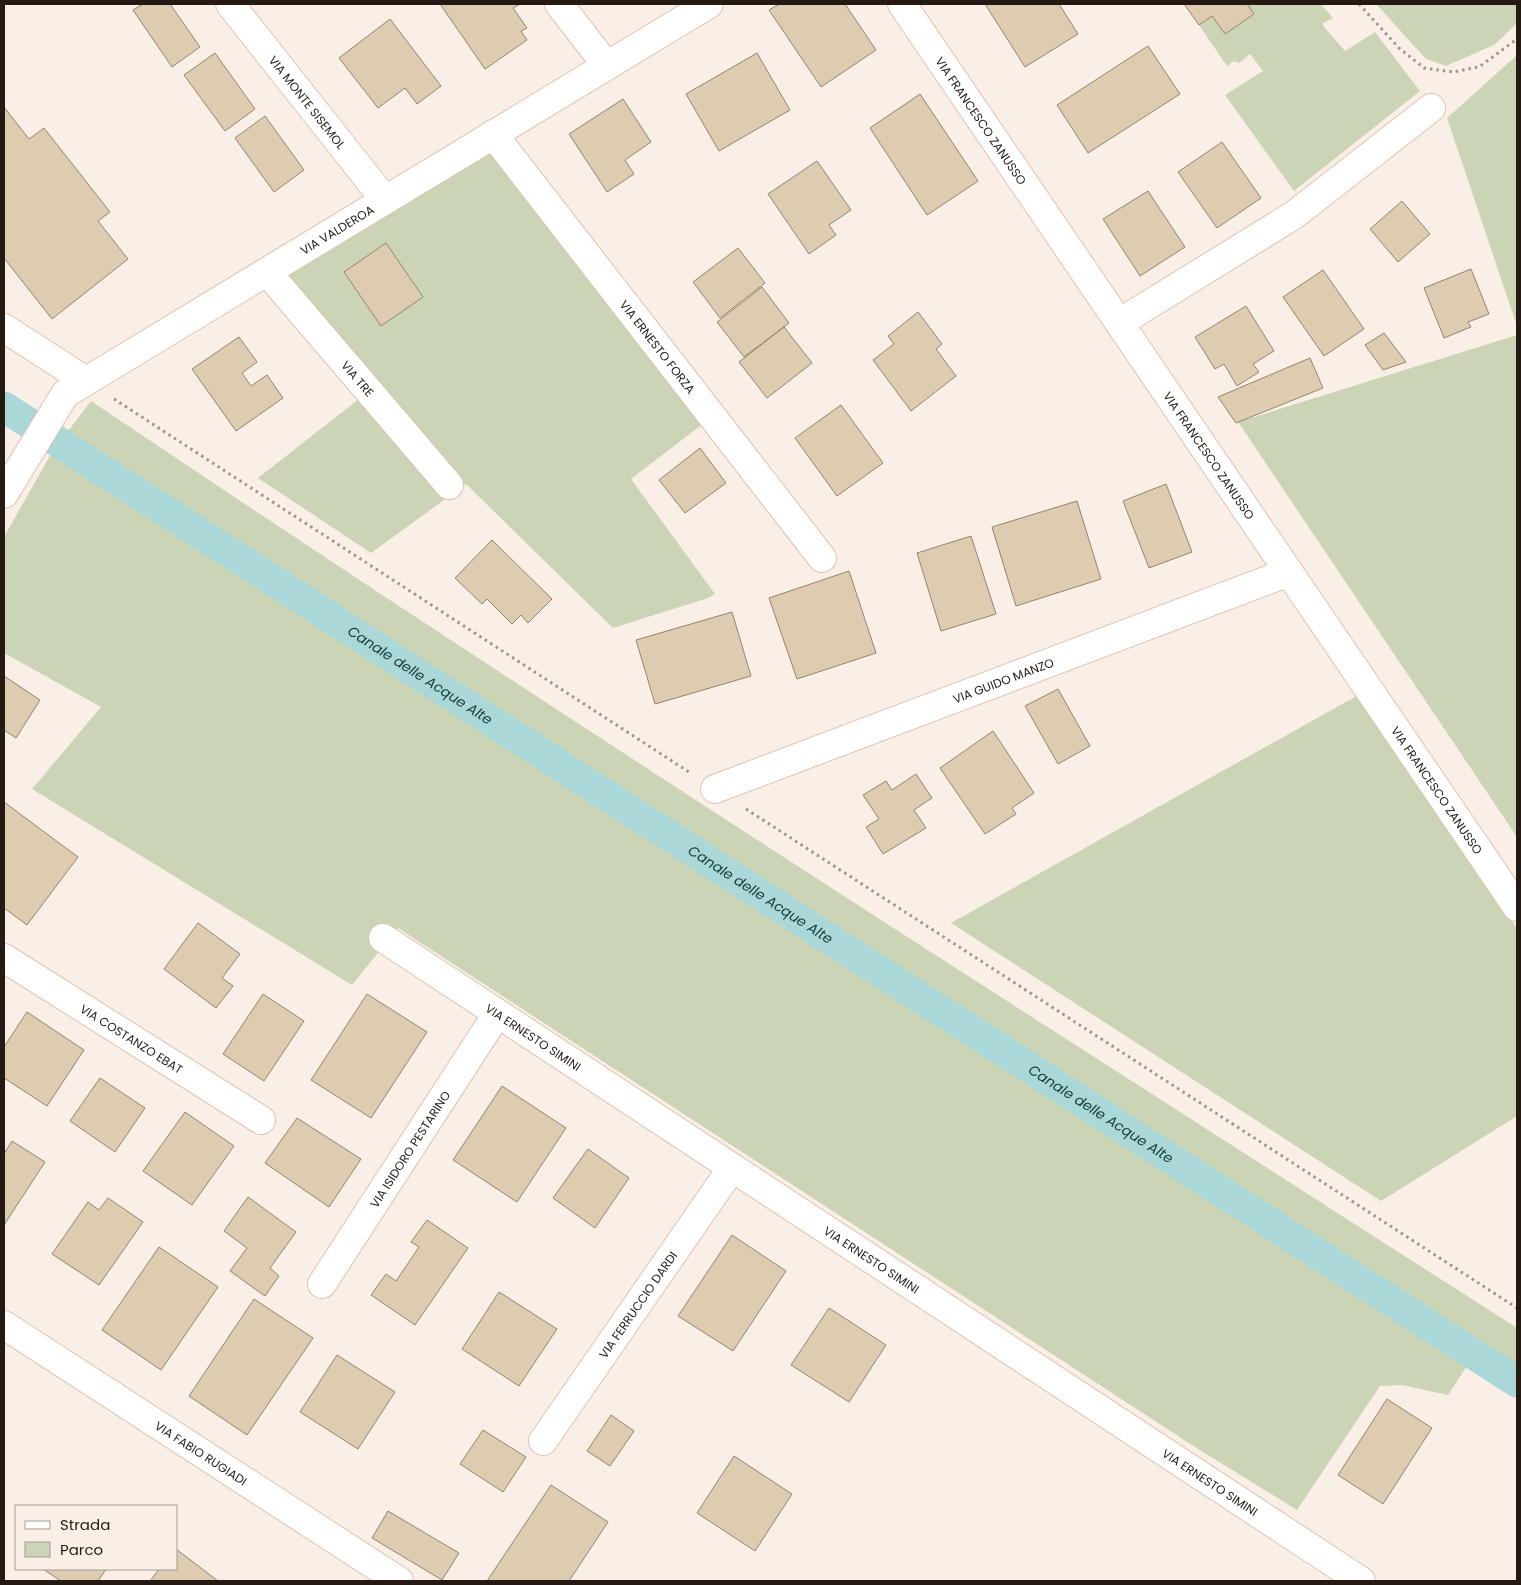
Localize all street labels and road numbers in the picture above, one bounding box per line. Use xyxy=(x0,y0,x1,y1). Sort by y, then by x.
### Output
street label: VIA MONTE SISEMOL xyxy=(265,52,350,152)
street label: VIA FRANCESCO ZANUSSO xyxy=(932,53,1031,188)
street label: VIA VALDEROA xyxy=(297,201,377,258)
street label: VIA ERNESTO FORZA xyxy=(616,296,700,397)
street label: VIA TRE xyxy=(338,357,378,400)
street label: VIA FRANCESCO ZANUSSO xyxy=(1160,388,1259,523)
street label: VIA GUIDO MANZO xyxy=(950,653,1056,707)
street label: VIA FRANCESCO ZANUSSO xyxy=(1388,723,1487,857)
street label: VIA ERNESTO SIMINI xyxy=(482,999,585,1075)
street label: VIA COSTANZO EBAT xyxy=(77,1000,187,1078)
street label: VIA ISIDORO PESTARINO xyxy=(365,1087,454,1211)
street label: VIA ERNESTO SIMINI xyxy=(821,1222,923,1297)
street label: VIA FERRUCCIO DARDI xyxy=(594,1248,681,1361)
street label: VIA FABIO RUGIADI xyxy=(152,1417,251,1489)
street label: VIA ERNESTO SIMINI xyxy=(1159,1444,1261,1520)

